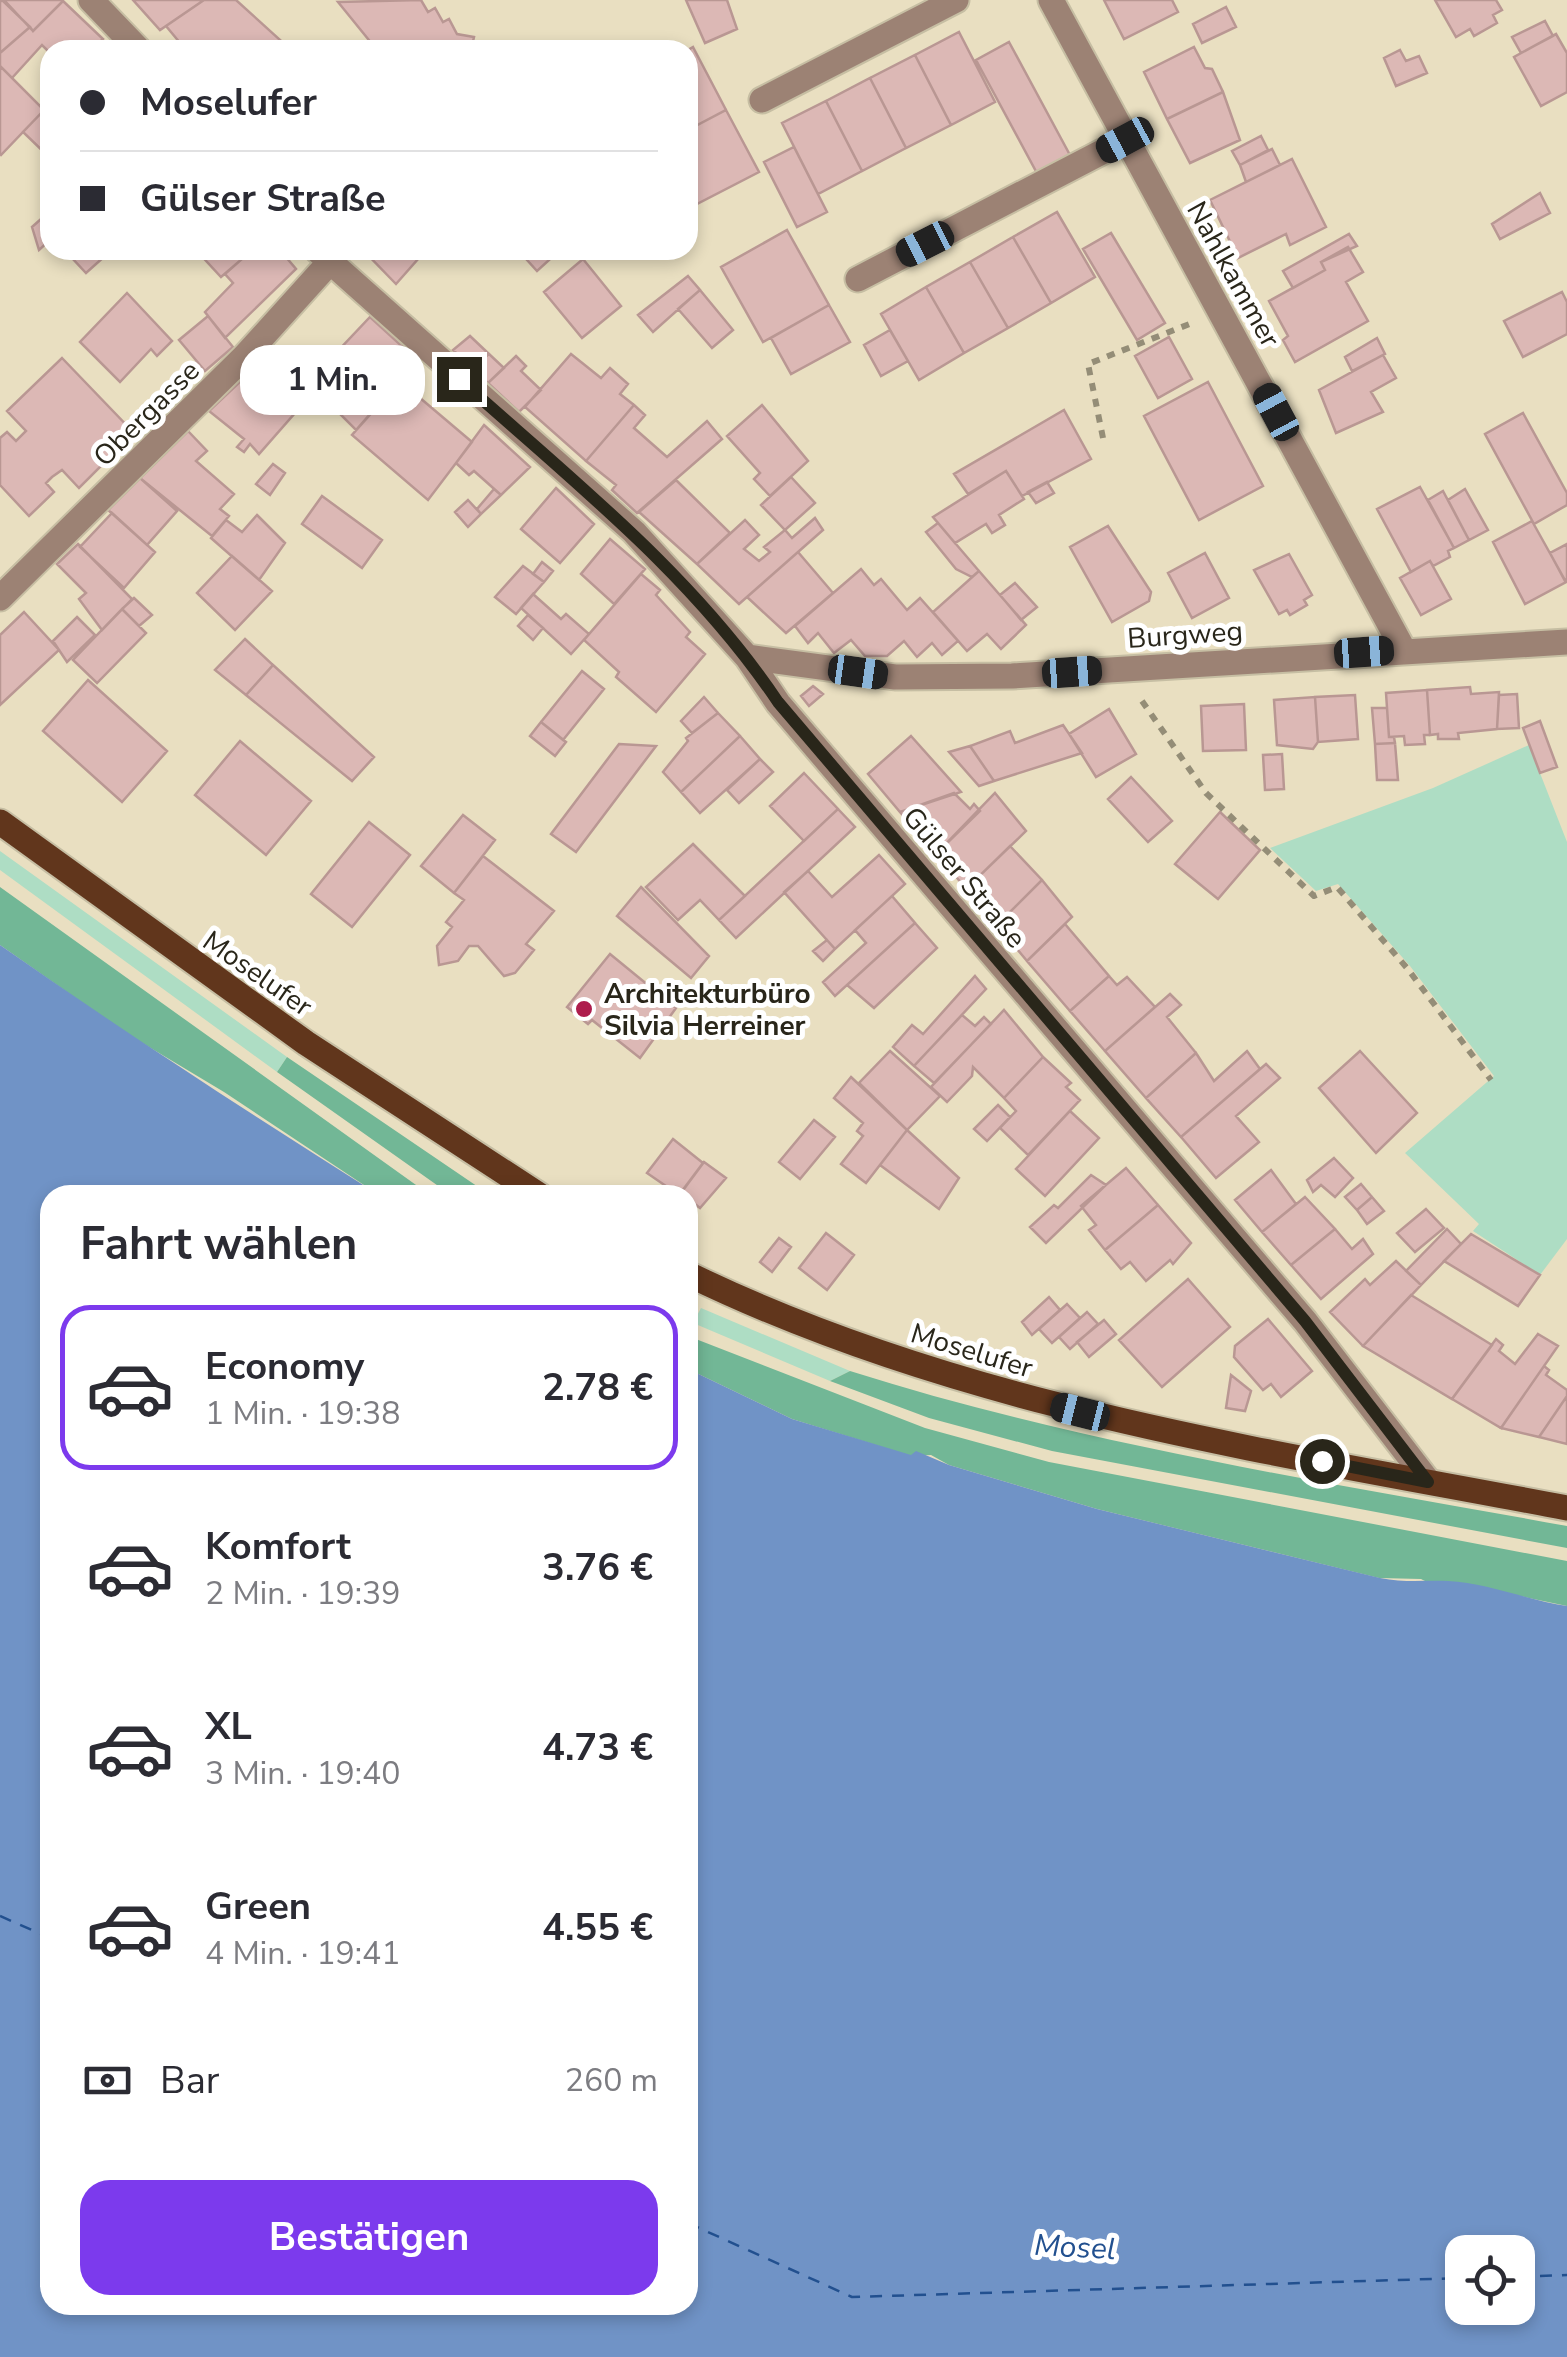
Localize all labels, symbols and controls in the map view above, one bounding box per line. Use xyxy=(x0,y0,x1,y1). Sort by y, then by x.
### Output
text: Moselufer xyxy=(140,77,317,128)
car xyxy=(1091,113,1159,167)
text: Gülser Straße xyxy=(140,173,385,224)
street label: Nahlkammer xyxy=(1177,195,1289,354)
car xyxy=(891,217,959,271)
callout: 1 Min. xyxy=(239,344,424,414)
street label: Obergasse xyxy=(85,352,208,475)
route end xyxy=(437,357,482,402)
text: 1 Min. xyxy=(287,358,378,401)
car xyxy=(1249,378,1303,446)
street label: Burgweg xyxy=(1126,612,1244,658)
car xyxy=(1333,635,1395,669)
car xyxy=(826,653,890,691)
car xyxy=(1041,655,1103,689)
street label: Gülser Straße xyxy=(894,799,1035,956)
street label: Moselufer xyxy=(195,922,320,1025)
place label: Architekturbüro Silvia Herreiner xyxy=(604,975,811,1045)
marker: Architekturbüro Silvia Herreiner xyxy=(573,998,595,1020)
text: Fahrt wählen xyxy=(80,1214,357,1275)
street label: Moselufer xyxy=(906,1314,1037,1388)
text: Economy xyxy=(205,1341,364,1392)
icon: car xyxy=(85,1343,175,1433)
text: 2.78 € xyxy=(542,1362,653,1413)
car xyxy=(1047,1390,1113,1434)
text: 1 Min. · 19:38 xyxy=(205,1392,401,1435)
route start xyxy=(1300,1439,1345,1484)
text: Komfort xyxy=(205,1521,351,1572)
icon: car xyxy=(85,1523,175,1613)
text: 3.76 € xyxy=(542,1542,653,1593)
text: 2 Min. · 19:39 xyxy=(205,1572,401,1615)
text: XL xyxy=(205,1701,252,1752)
icon: car xyxy=(85,1703,175,1793)
text: 4.73 € xyxy=(542,1722,653,1773)
text: 3 Min. · 19:40 xyxy=(205,1752,401,1795)
text: Green xyxy=(205,1881,311,1932)
icon: car xyxy=(85,1883,175,1973)
text: 4.55 € xyxy=(542,1902,653,1953)
text: 4 Min. · 19:41 xyxy=(205,1932,401,1975)
icon: cash xyxy=(80,2053,135,2108)
text: Bar xyxy=(160,2055,219,2106)
text: 260 m xyxy=(565,2059,658,2102)
button: Bestätigen xyxy=(80,2180,658,2295)
water label: Mosel xyxy=(1033,2225,1117,2270)
map controls xyxy=(1445,2235,1535,2325)
button: locate xyxy=(1445,2235,1535,2325)

